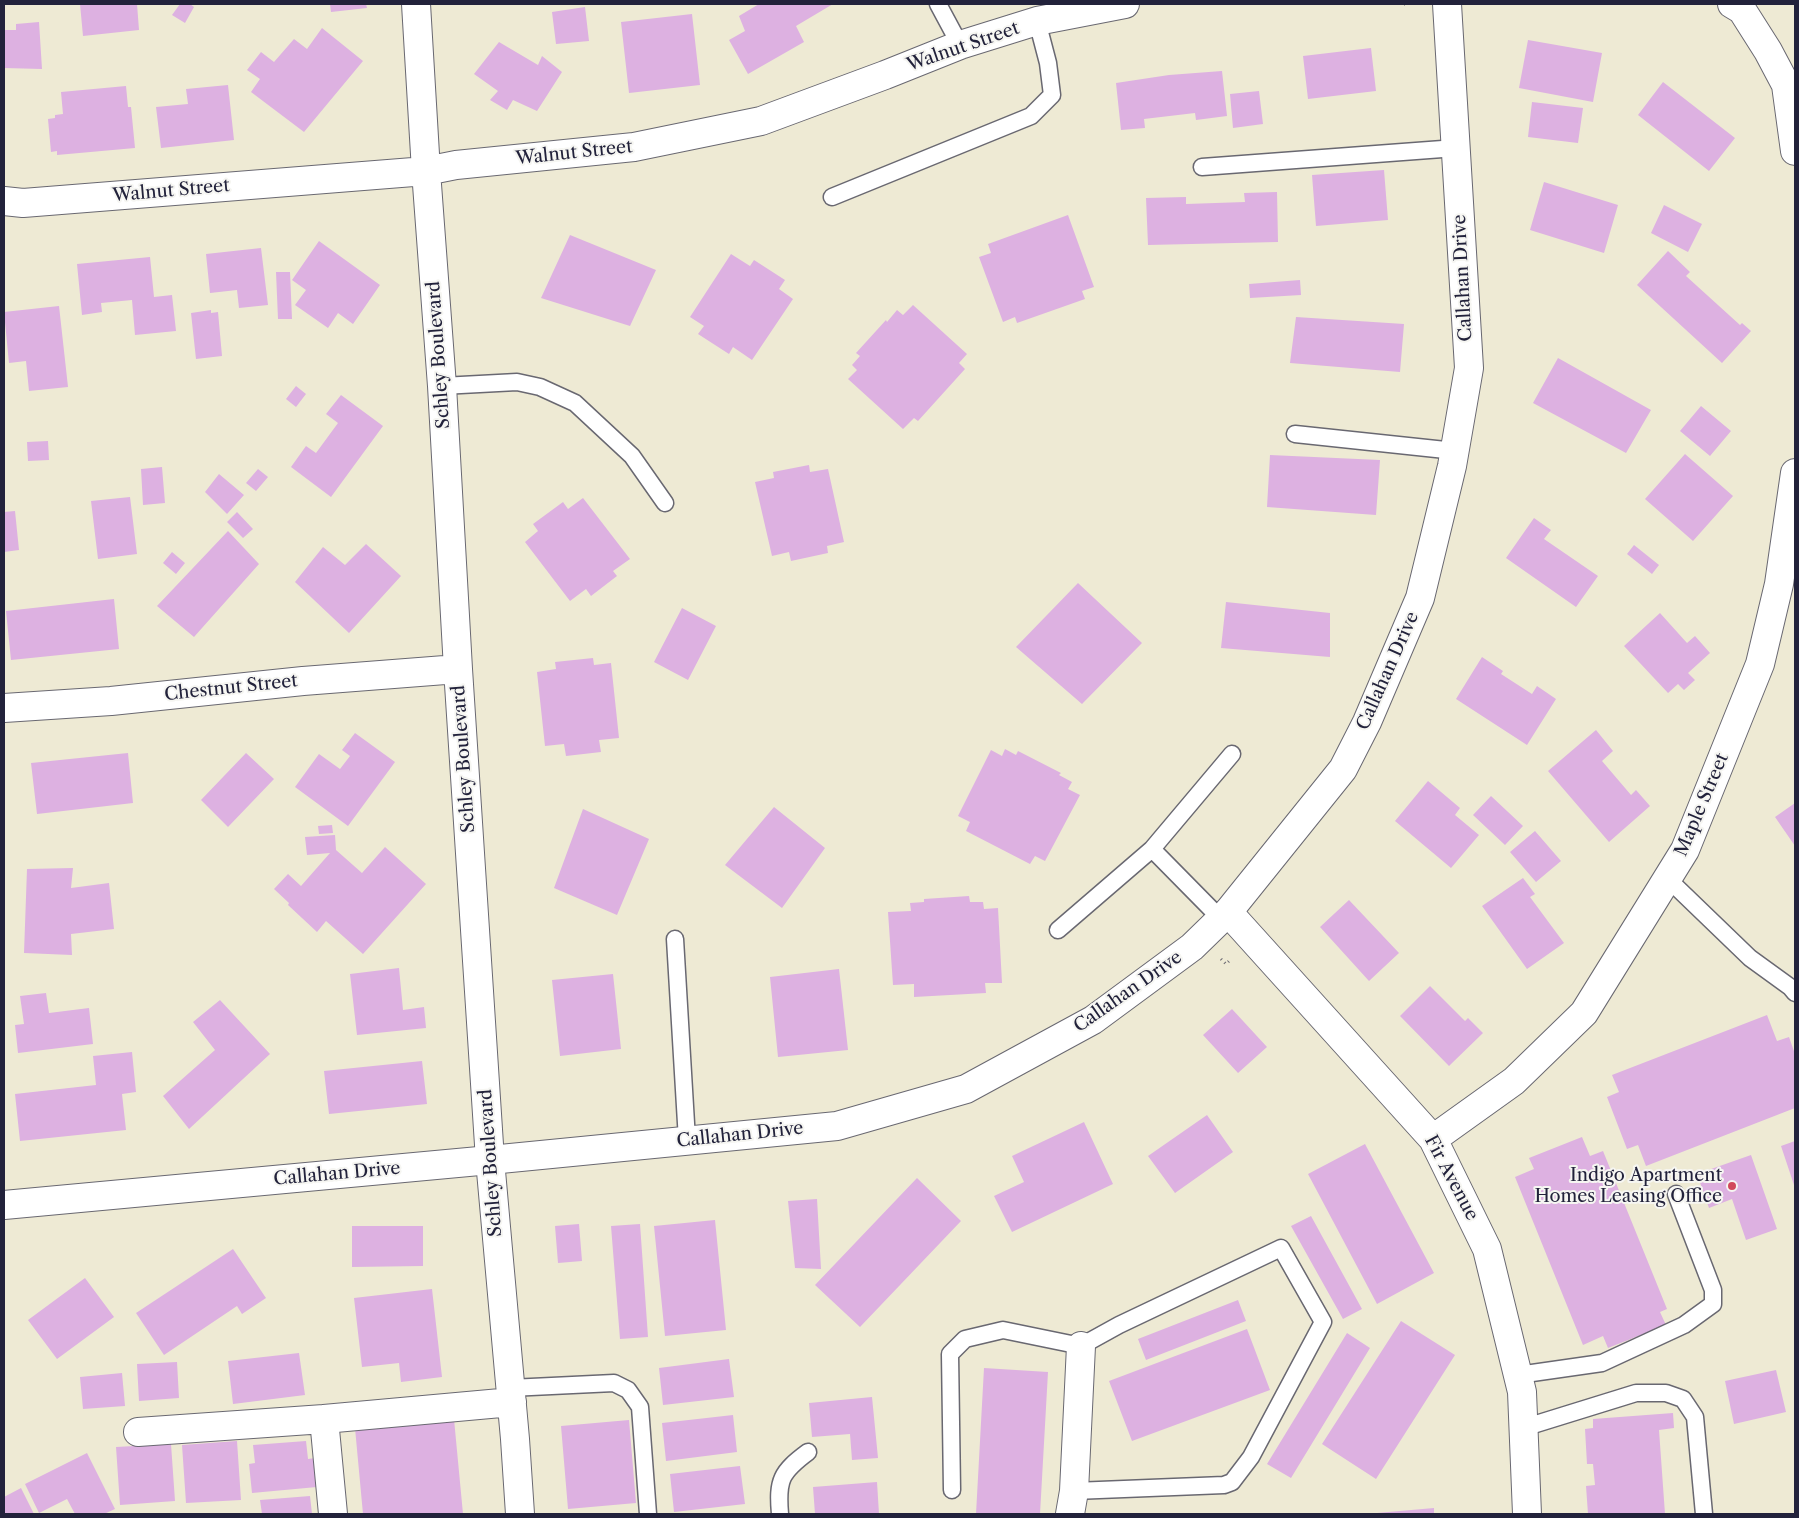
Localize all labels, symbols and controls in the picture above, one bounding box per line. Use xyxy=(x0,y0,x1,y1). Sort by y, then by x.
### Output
street label: Walnut Street xyxy=(904,18,1022,76)
street label: Walnut Street xyxy=(514,136,634,170)
street label: Walnut Street xyxy=(112,175,230,207)
street label: Callahan Drive xyxy=(1449,214,1477,342)
street label: Schley Boulevard xyxy=(423,280,455,430)
street label: Callahan Drive xyxy=(1352,609,1424,733)
street label: Chestnut Street xyxy=(163,670,299,706)
street label: Schley Boulevard xyxy=(448,684,480,834)
street label: Maple Street xyxy=(1671,750,1733,860)
street label: Callahan Drive xyxy=(1070,947,1186,1037)
street label: Schley Boulevard xyxy=(475,1088,507,1238)
street label: Callahan Drive xyxy=(676,1118,804,1152)
street label: Fir Avenue xyxy=(1420,1132,1482,1224)
street label: Callahan Drive xyxy=(273,1158,401,1190)
place label: Indigo Apartment Homes Leasing Office xyxy=(1534,1165,1722,1208)
marker: Indigo Apartment Homes Leasing Office xyxy=(1726,1180,1738,1192)

